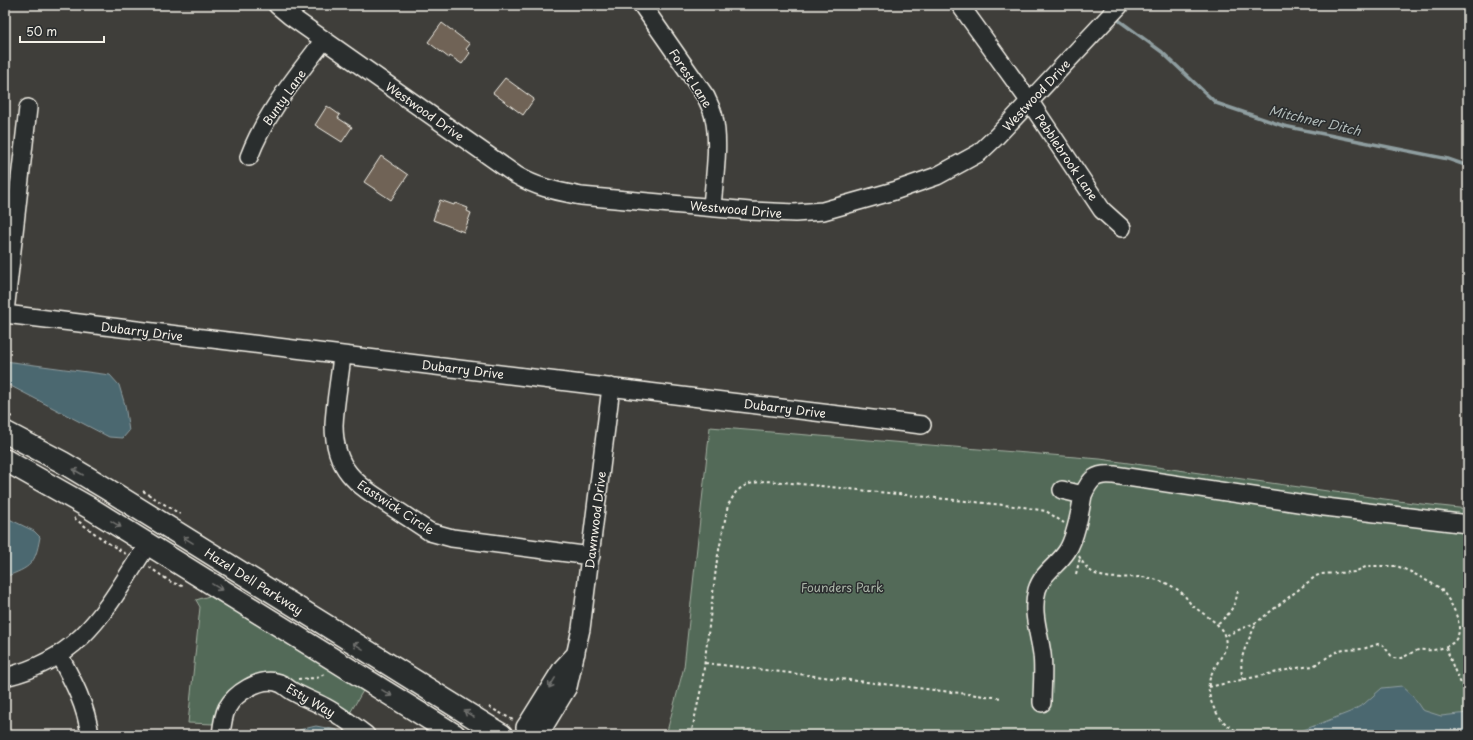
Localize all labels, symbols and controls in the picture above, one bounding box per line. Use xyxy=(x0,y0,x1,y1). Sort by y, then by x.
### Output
scale bar xyxy=(20,18,104,44)
text: 50 m xyxy=(26,22,57,40)
street label: Forest Lane xyxy=(665,45,717,111)
street label: Westwood Drive xyxy=(998,55,1074,135)
street label: Bunty Lane xyxy=(258,65,310,129)
street label: Westwood Drive xyxy=(382,77,468,145)
water label: Mitchner Ditch xyxy=(1267,100,1363,140)
street label: Pebblebrook Lane xyxy=(1031,110,1103,204)
street label: Westwood Drive xyxy=(689,196,783,222)
street label: Dubarry Drive xyxy=(100,317,184,345)
street label: Dubarry Drive xyxy=(421,355,505,383)
street label: Dubarry Drive xyxy=(743,394,827,422)
one-way arrow xyxy=(72,467,84,475)
street label: Dawnwood Drive xyxy=(580,470,610,570)
street label: Eastwick Circle xyxy=(354,475,438,539)
one-way arrow xyxy=(110,520,121,528)
one-way arrow xyxy=(182,536,194,544)
street label: Hazel Dell Parkway xyxy=(201,543,307,619)
park label: Founders Park xyxy=(801,578,883,596)
one-way arrow xyxy=(211,583,222,591)
one-way arrow xyxy=(353,642,364,650)
one-way arrow xyxy=(548,677,556,688)
street label: Esty Way xyxy=(283,679,339,721)
one-way arrow xyxy=(381,689,393,697)
one-way arrow xyxy=(463,710,474,719)

